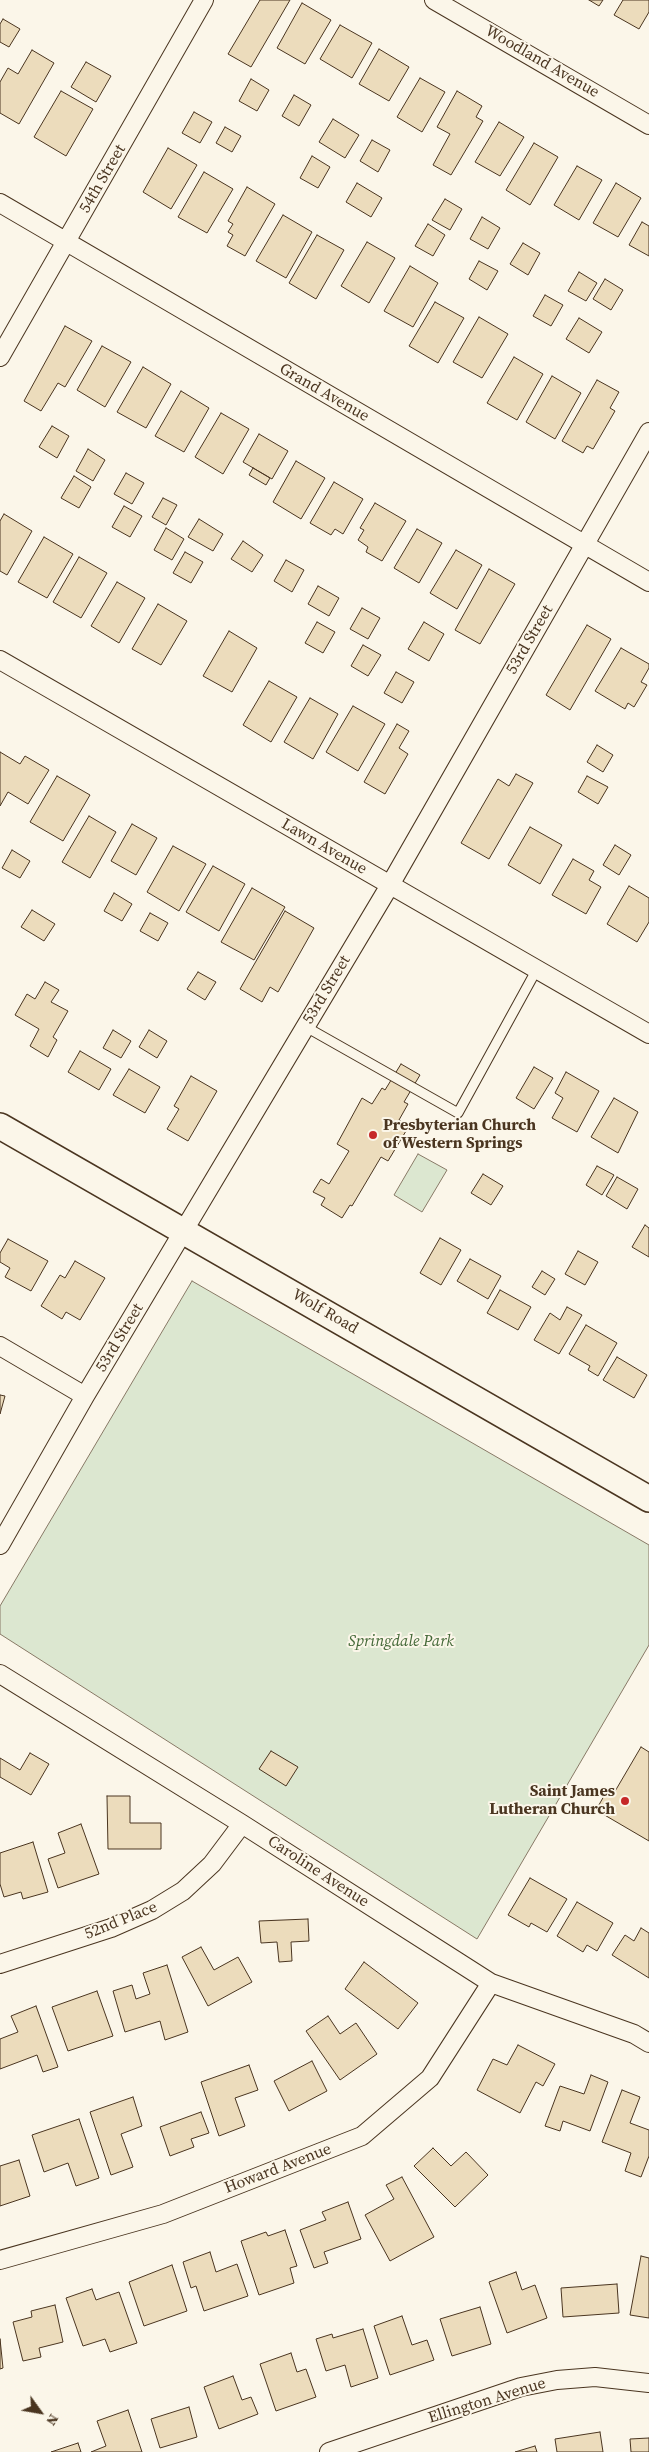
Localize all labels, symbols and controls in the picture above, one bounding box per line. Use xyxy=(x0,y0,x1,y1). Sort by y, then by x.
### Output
street label: Woodland Avenue xyxy=(482,22,602,102)
street label: 54th Street xyxy=(76,141,130,217)
street label: Grand Avenue xyxy=(276,360,372,426)
street label: 53rd Street xyxy=(502,602,558,678)
street label: Lawn Avenue xyxy=(278,815,370,879)
street label: 53rd Street xyxy=(299,952,355,1028)
place label: Presbyterian Church of Western Springs xyxy=(383,1116,536,1154)
marker: Presbyterian Church of Western Springs xyxy=(367,1129,379,1141)
street label: Wolf Road xyxy=(288,1285,362,1339)
street label: 53rd Street xyxy=(92,1300,148,1376)
park label: Springdale Park xyxy=(348,1632,454,1652)
place label: Saint James Lutheran Church xyxy=(489,1782,615,1820)
marker: Saint James Lutheran Church xyxy=(619,1795,631,1807)
street label: Caroline Avenue xyxy=(264,1832,372,1912)
street label: 52nd Place xyxy=(82,1898,160,1944)
street label: Howard Avenue xyxy=(222,2140,334,2198)
street label: Ellington Avenue xyxy=(426,2374,548,2428)
north arrow xyxy=(15,2387,65,2437)
text: N xyxy=(42,2410,64,2430)

